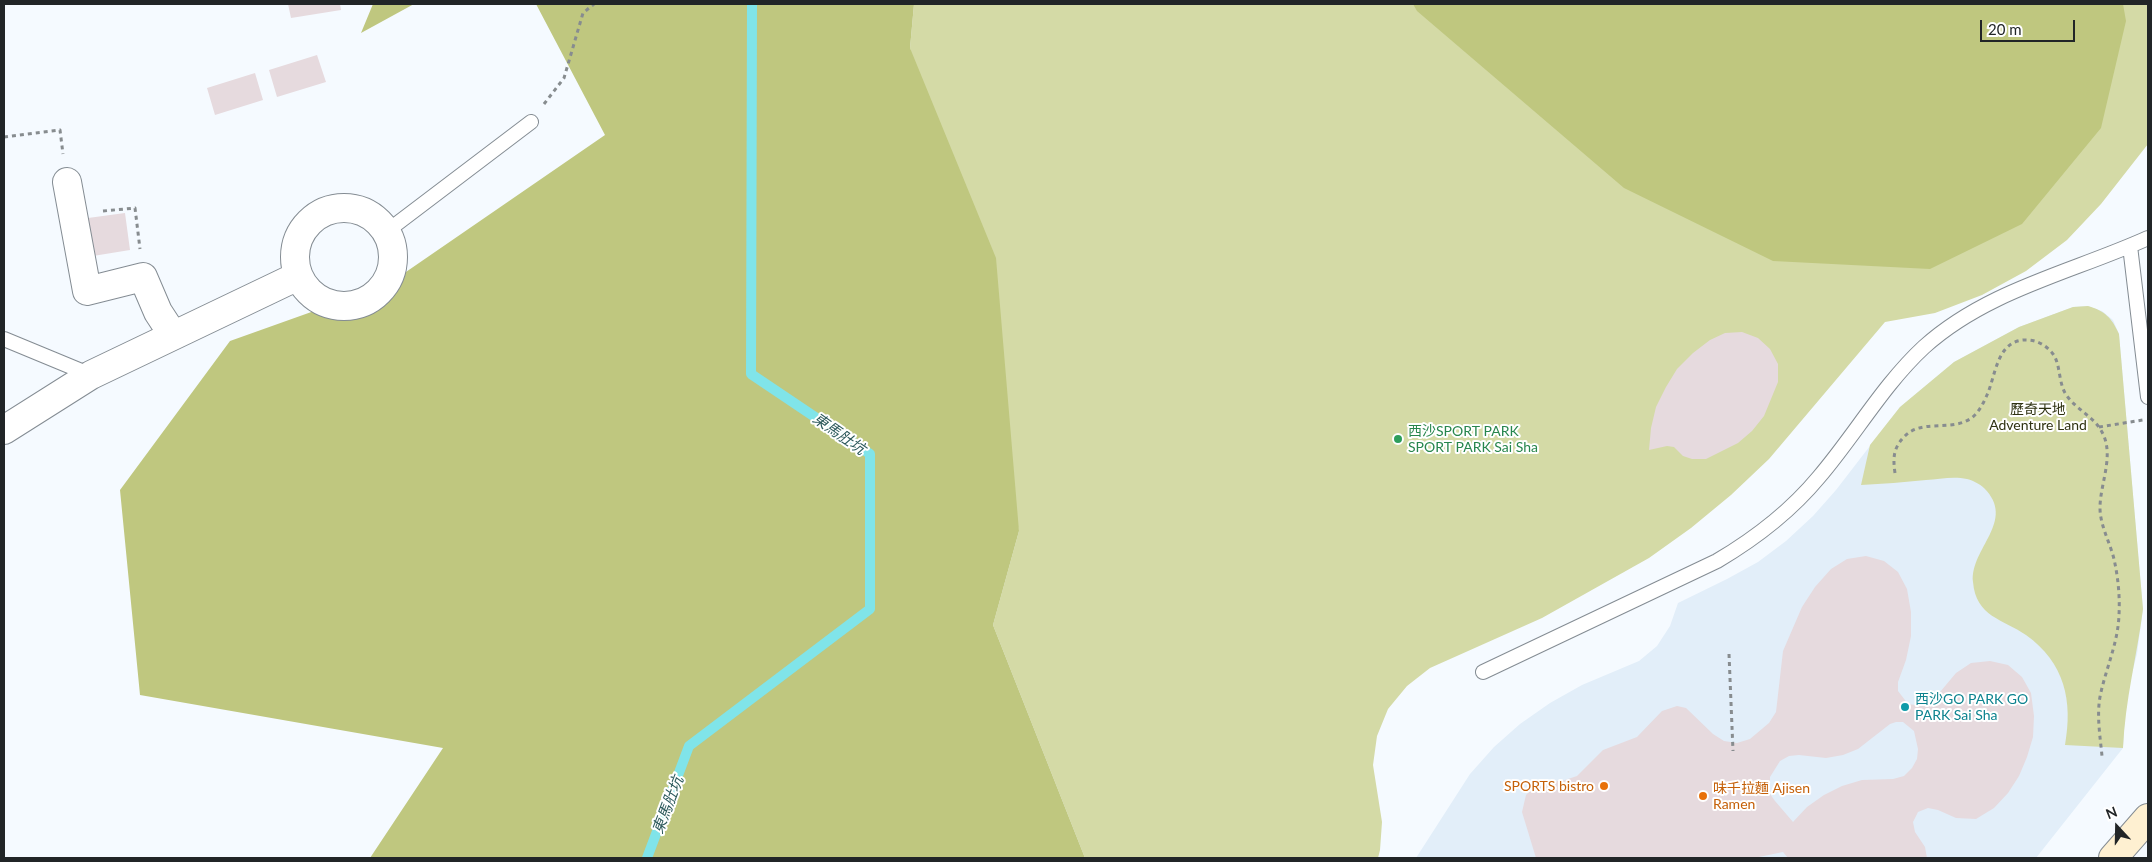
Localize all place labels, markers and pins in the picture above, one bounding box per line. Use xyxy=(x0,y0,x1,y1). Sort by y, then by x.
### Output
place label: 西沙SPORT PARK SPORT PARK Sai Sha xyxy=(1408,423,1538,456)
marker: 西沙SPORT PARK SPORT PARK Sai Sha xyxy=(1392,433,1404,445)
place label: 西沙GO PARK GO PARK Sai Sha xyxy=(1915,691,2028,724)
marker: 西沙GO PARK GO PARK Sai Sha xyxy=(1899,701,1911,713)
place label: SPORTS bistro xyxy=(1504,778,1594,794)
marker: SPORTS bistro xyxy=(1598,780,1610,792)
place label: 味千拉麵 Ajisen Ramen xyxy=(1713,780,1810,812)
marker: 味千拉麵 Ajisen Ramen xyxy=(1697,790,1709,802)

